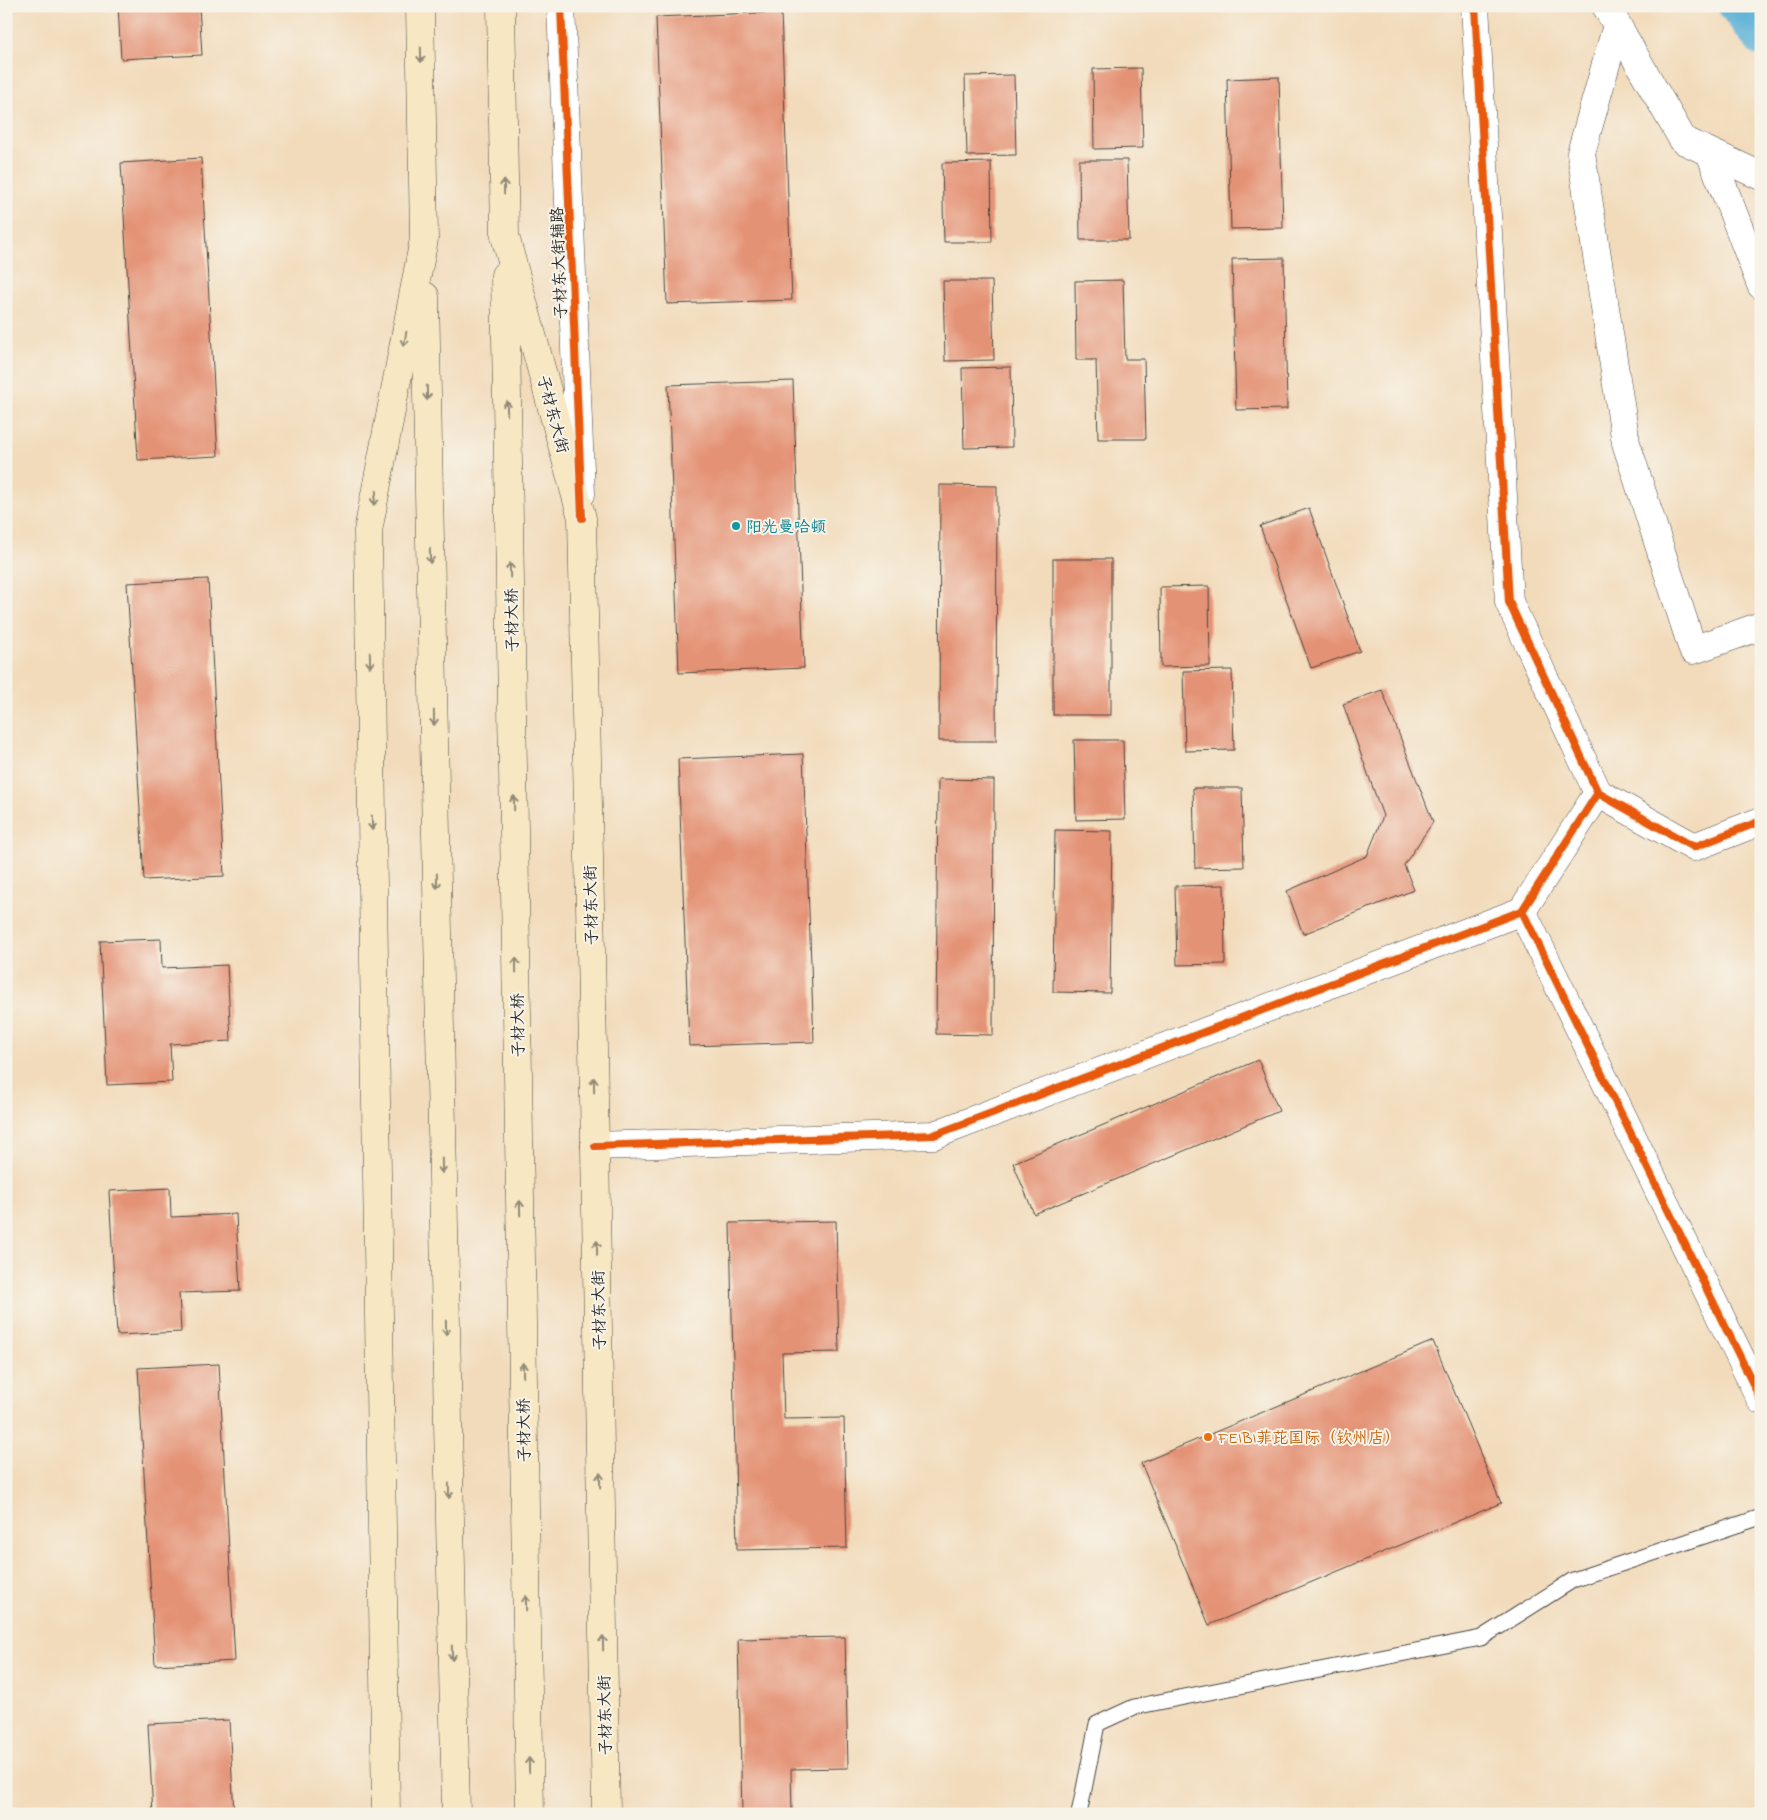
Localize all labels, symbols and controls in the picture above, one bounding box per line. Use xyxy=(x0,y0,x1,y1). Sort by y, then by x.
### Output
one-way arrow xyxy=(416,47,425,63)
one-way arrow xyxy=(499,180,509,196)
street label: 子材东大街辅路 xyxy=(546,207,574,319)
one-way arrow xyxy=(400,330,409,346)
street label: 子材东大街 xyxy=(530,373,574,456)
one-way arrow xyxy=(422,384,432,401)
one-way arrow xyxy=(503,400,512,416)
one-way arrow xyxy=(369,490,379,506)
place label: 阳光曼哈顿 xyxy=(746,516,826,540)
marker: 阳光曼哈顿 xyxy=(730,520,742,532)
one-way arrow xyxy=(426,547,435,563)
one-way arrow xyxy=(505,563,515,579)
street label: 子材大桥 xyxy=(500,588,526,652)
one-way arrow xyxy=(365,652,375,668)
one-way arrow xyxy=(429,710,438,726)
one-way arrow xyxy=(509,795,518,811)
one-way arrow xyxy=(367,814,377,831)
street label: 子材东大街 xyxy=(579,865,605,945)
one-way arrow xyxy=(432,872,442,888)
one-way arrow xyxy=(511,958,521,974)
street label: 子材大桥 xyxy=(506,993,532,1057)
one-way arrow xyxy=(589,1077,599,1094)
one-way arrow xyxy=(438,1157,447,1173)
one-way arrow xyxy=(515,1200,525,1216)
one-way arrow xyxy=(592,1240,602,1256)
street label: 子材东大街 xyxy=(587,1270,613,1350)
one-way arrow xyxy=(441,1320,451,1336)
one-way arrow xyxy=(518,1362,527,1378)
street label: 子材大桥 xyxy=(512,1398,538,1462)
place label: FEIBI菲芘国际（钦州店） xyxy=(1217,1427,1400,1451)
marker: FEIBI菲芘国际（钦州店） xyxy=(1202,1431,1214,1443)
one-way arrow xyxy=(596,1472,605,1488)
one-way arrow xyxy=(444,1482,454,1498)
one-way arrow xyxy=(521,1595,531,1611)
one-way arrow xyxy=(598,1635,608,1651)
one-way arrow xyxy=(447,1644,457,1661)
street label: 子材东大街 xyxy=(593,1675,619,1755)
one-way arrow xyxy=(524,1757,534,1774)

